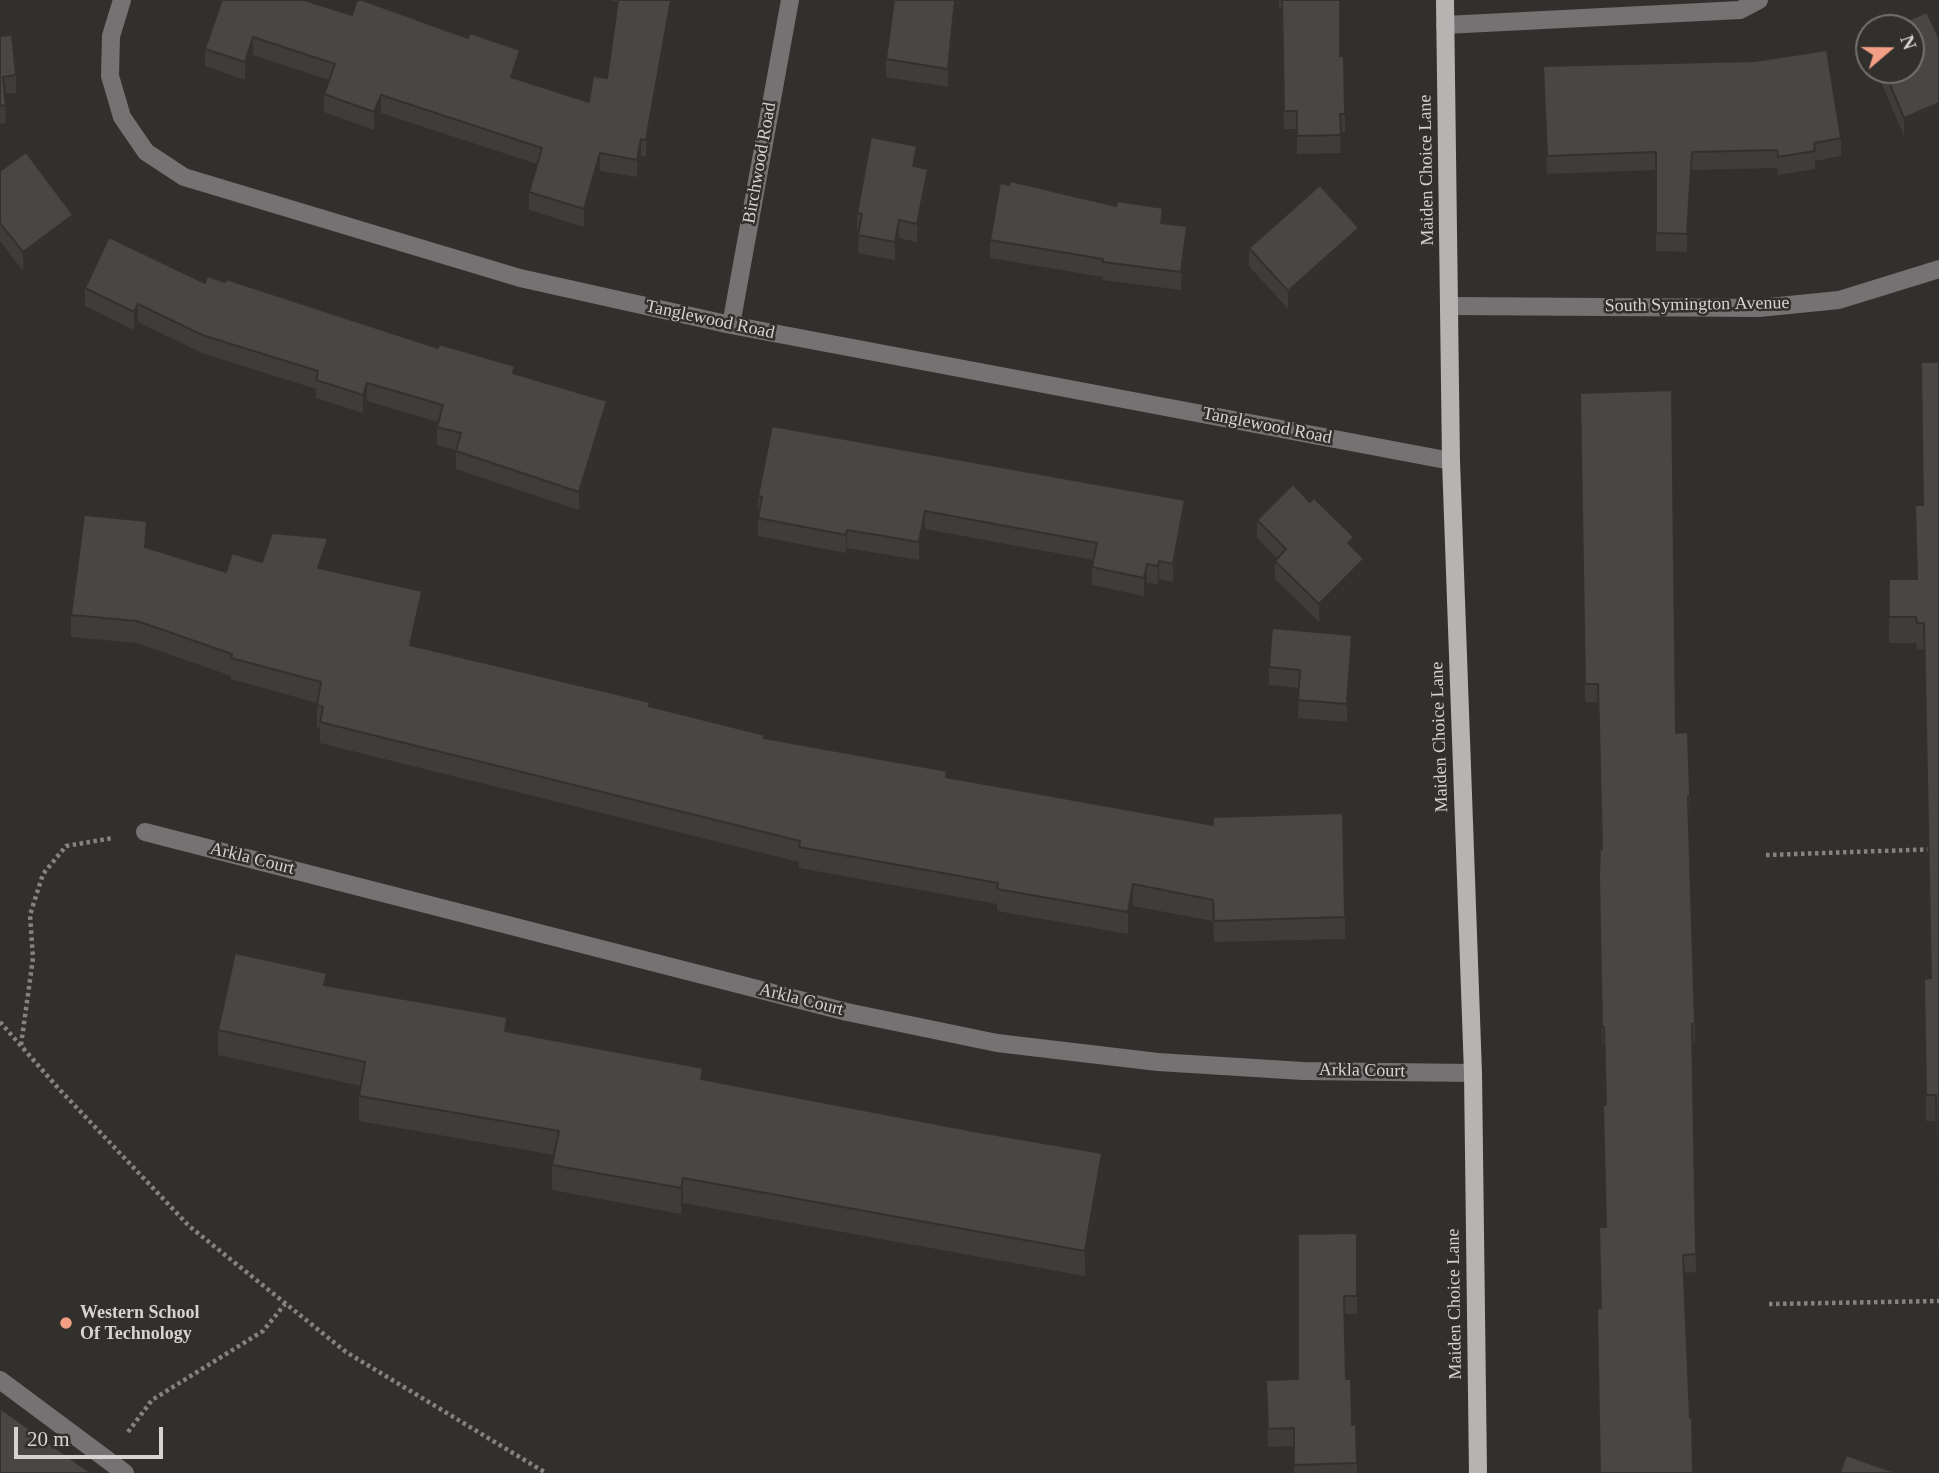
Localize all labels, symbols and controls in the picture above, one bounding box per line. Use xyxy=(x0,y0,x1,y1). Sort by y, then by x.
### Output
north arrow xyxy=(1855,14,1925,84)
text: N xyxy=(1896,32,1921,52)
street label: Maiden Choice Lane xyxy=(1415,94,1439,246)
street label: Birchwood Road xyxy=(739,101,781,225)
street label: South Symington Avenue xyxy=(1604,293,1790,317)
street label: Tanglewood Road xyxy=(644,296,776,344)
street label: Tanglewood Road xyxy=(1201,403,1333,449)
street label: Maiden Choice Lane xyxy=(1427,661,1453,813)
street label: Arkla Court xyxy=(207,838,297,880)
street label: Arkla Court xyxy=(756,979,846,1021)
street label: Arkla Court xyxy=(1319,1059,1405,1083)
street label: Maiden Choice Lane xyxy=(1443,1228,1467,1380)
place label: Western School Of Technology xyxy=(80,1302,199,1344)
marker: Western School Of Technology xyxy=(58,1315,74,1331)
scale bar xyxy=(18,1414,166,1458)
text: 20 m xyxy=(27,1427,70,1451)

